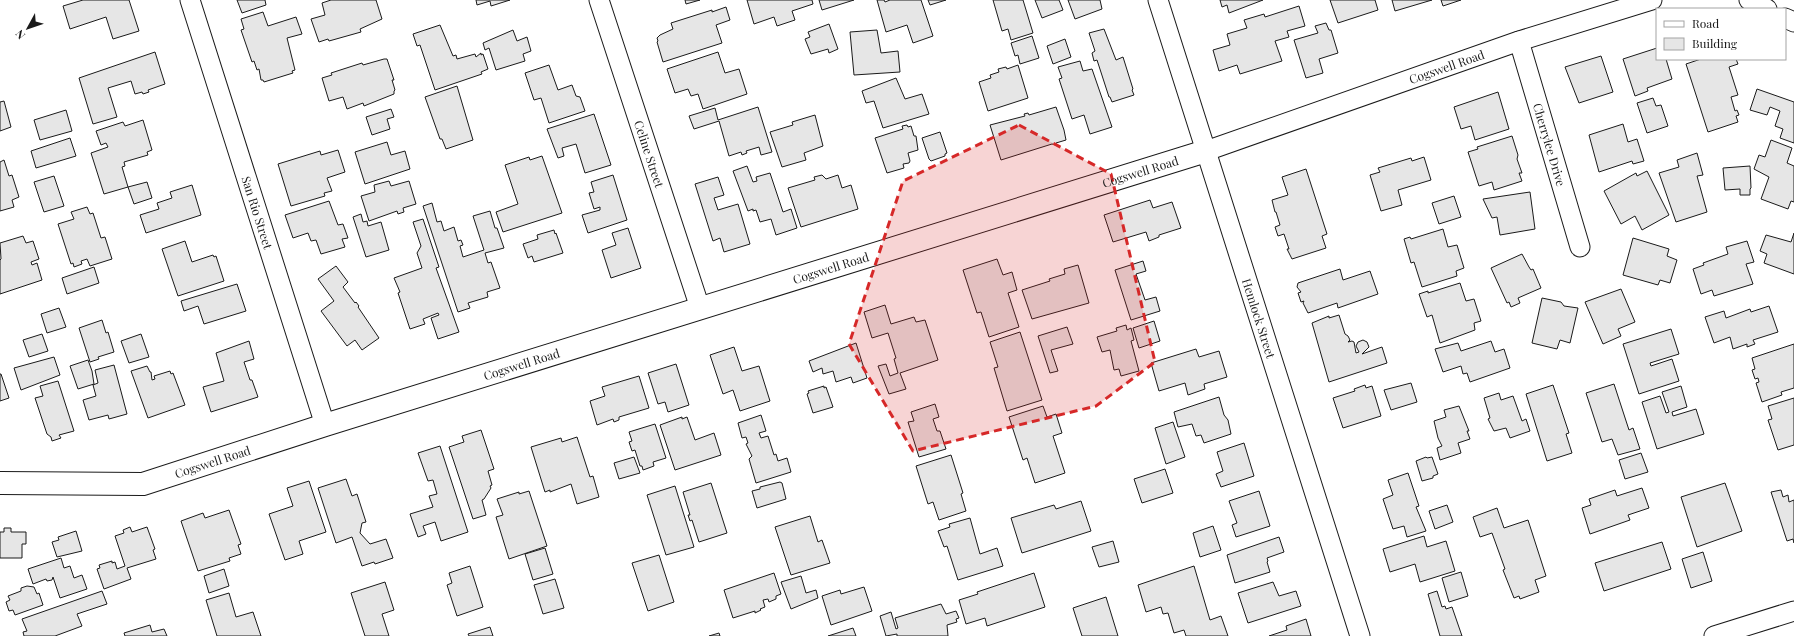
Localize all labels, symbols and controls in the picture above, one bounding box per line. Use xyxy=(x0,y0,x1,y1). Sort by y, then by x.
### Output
north arrow xyxy=(8,8,48,48)
legend xyxy=(1656,8,1786,60)
text: Road xyxy=(1692,15,1719,31)
text: N xyxy=(12,27,28,43)
text: Building xyxy=(1692,35,1738,51)
street label: Cogswell Road xyxy=(1407,46,1486,87)
street label: Cherrylee Drive xyxy=(1530,101,1570,188)
street label: Celine Street xyxy=(631,118,668,190)
street label: Cogswell Road xyxy=(1100,152,1180,191)
street label: San Rio Street xyxy=(238,174,277,252)
street label: Cogswell Road xyxy=(791,248,871,287)
street label: Hemlock Street xyxy=(1239,276,1280,361)
street label: Cogswell Road xyxy=(481,345,561,383)
street label: Cogswell Road xyxy=(172,442,252,481)

